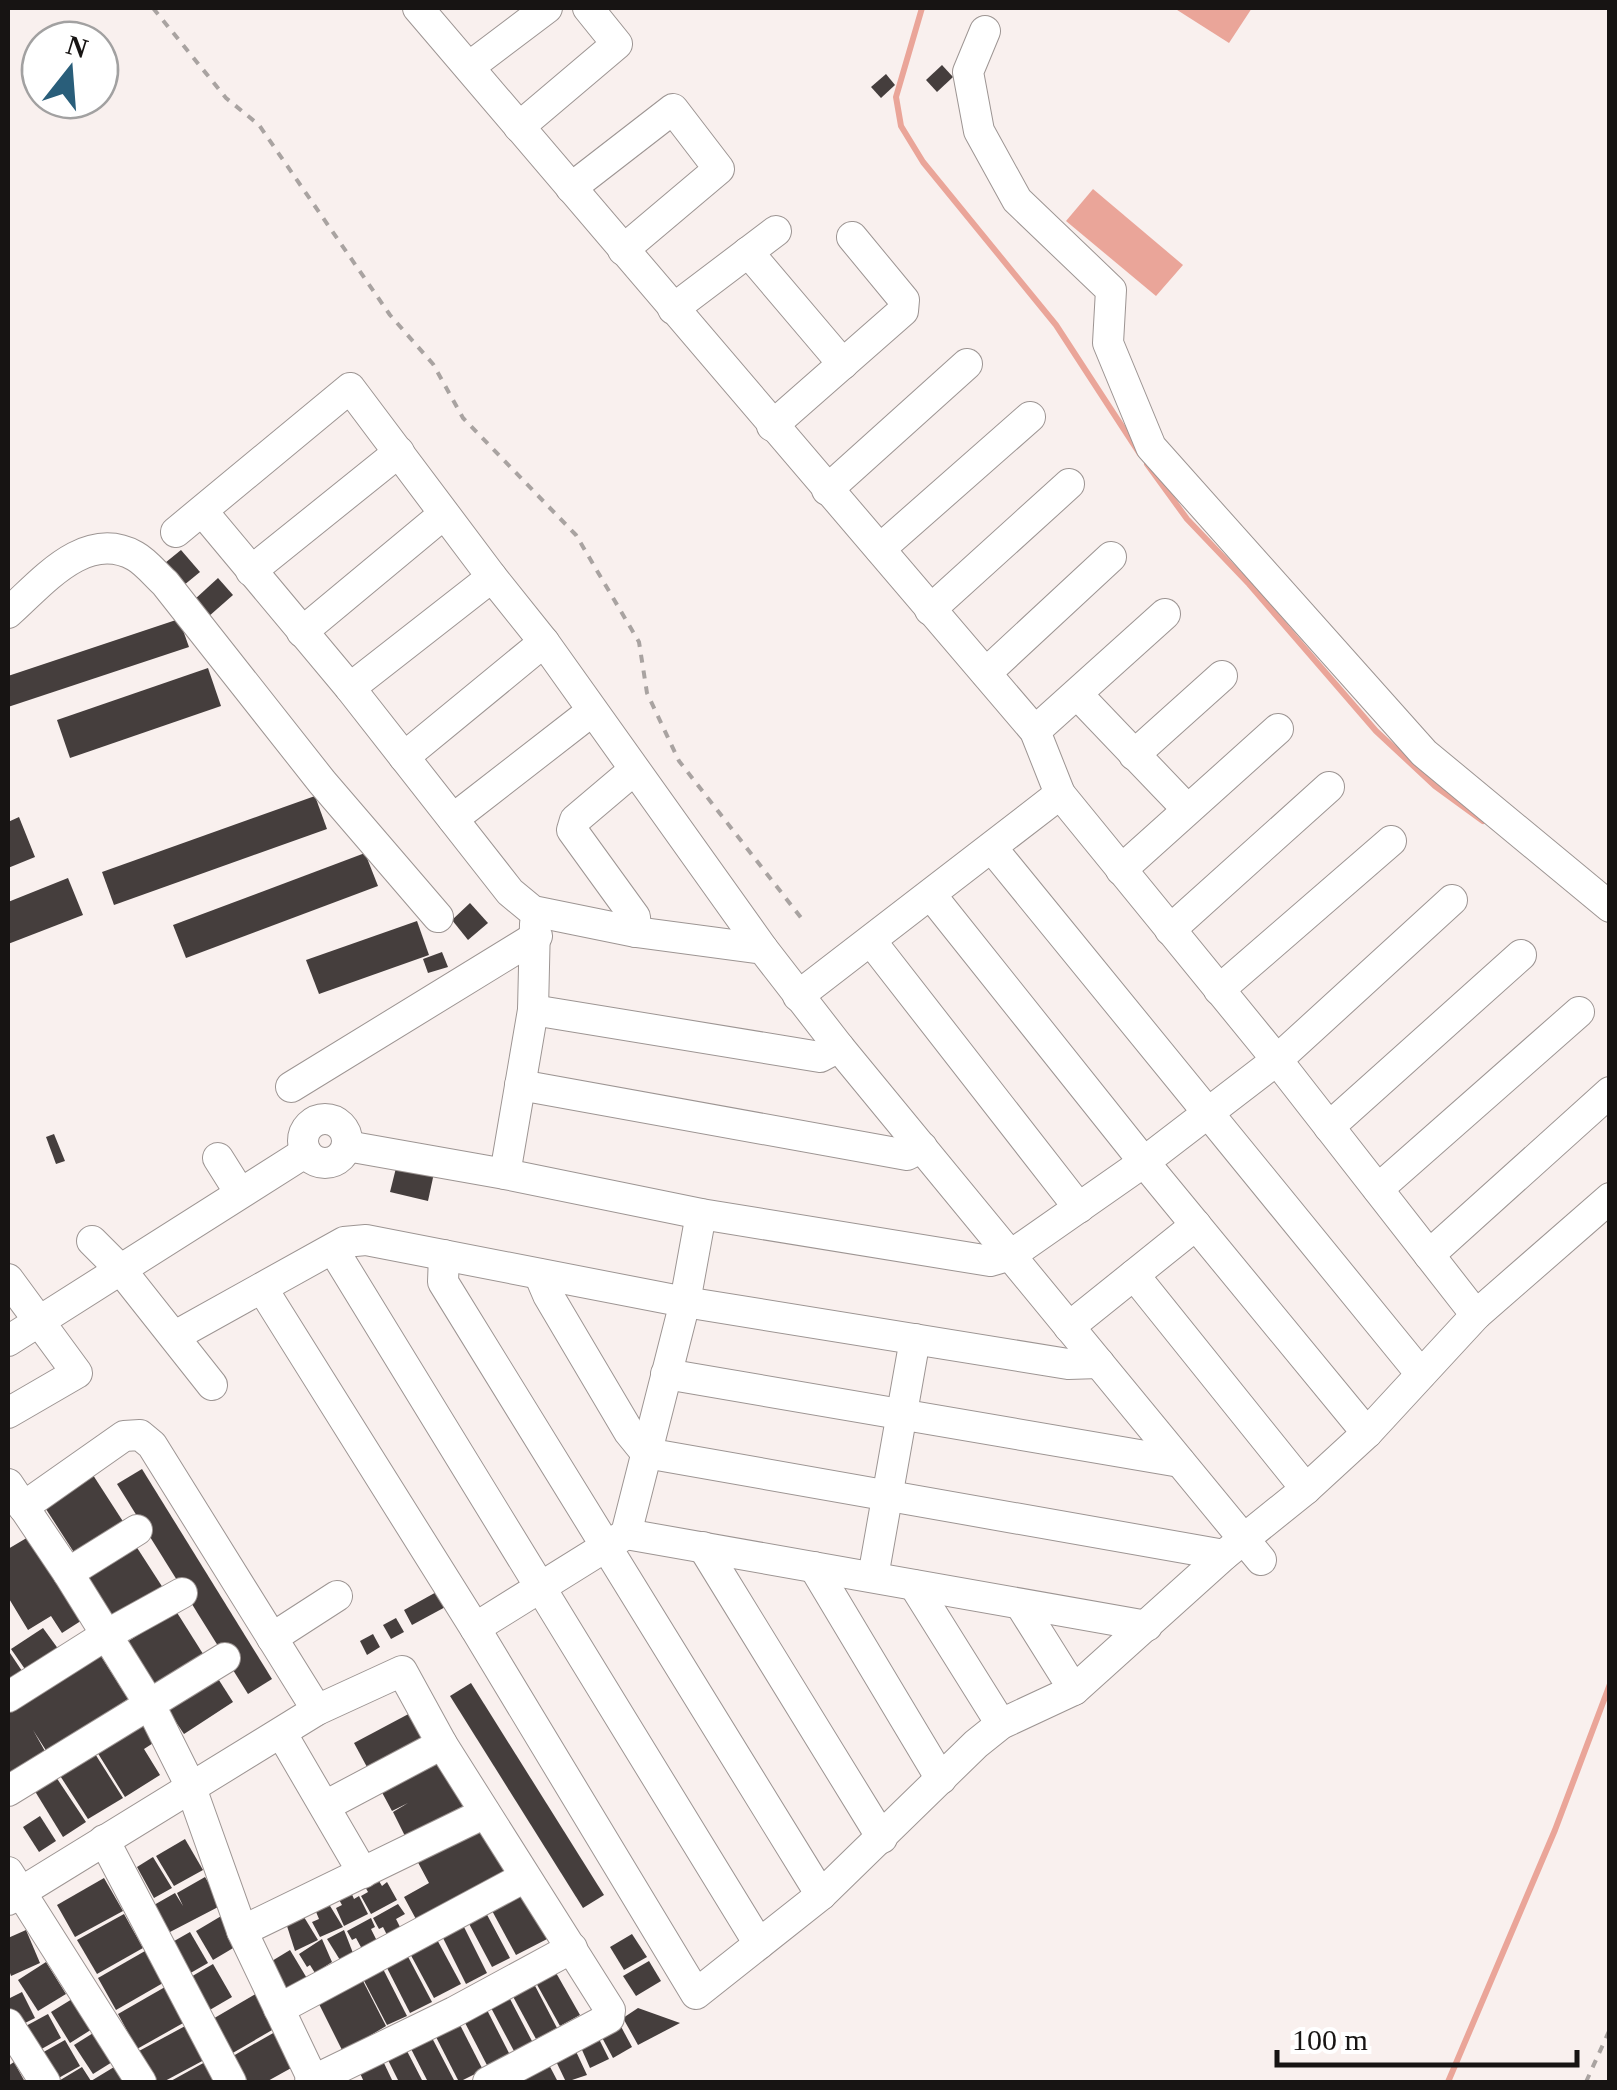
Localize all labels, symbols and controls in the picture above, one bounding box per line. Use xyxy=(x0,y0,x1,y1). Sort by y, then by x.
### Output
north arrow xyxy=(20,20,120,120)
text: N xyxy=(63,29,91,64)
scale bar xyxy=(1277,2005,1577,2067)
text: 100 m xyxy=(1292,2023,1368,2056)

